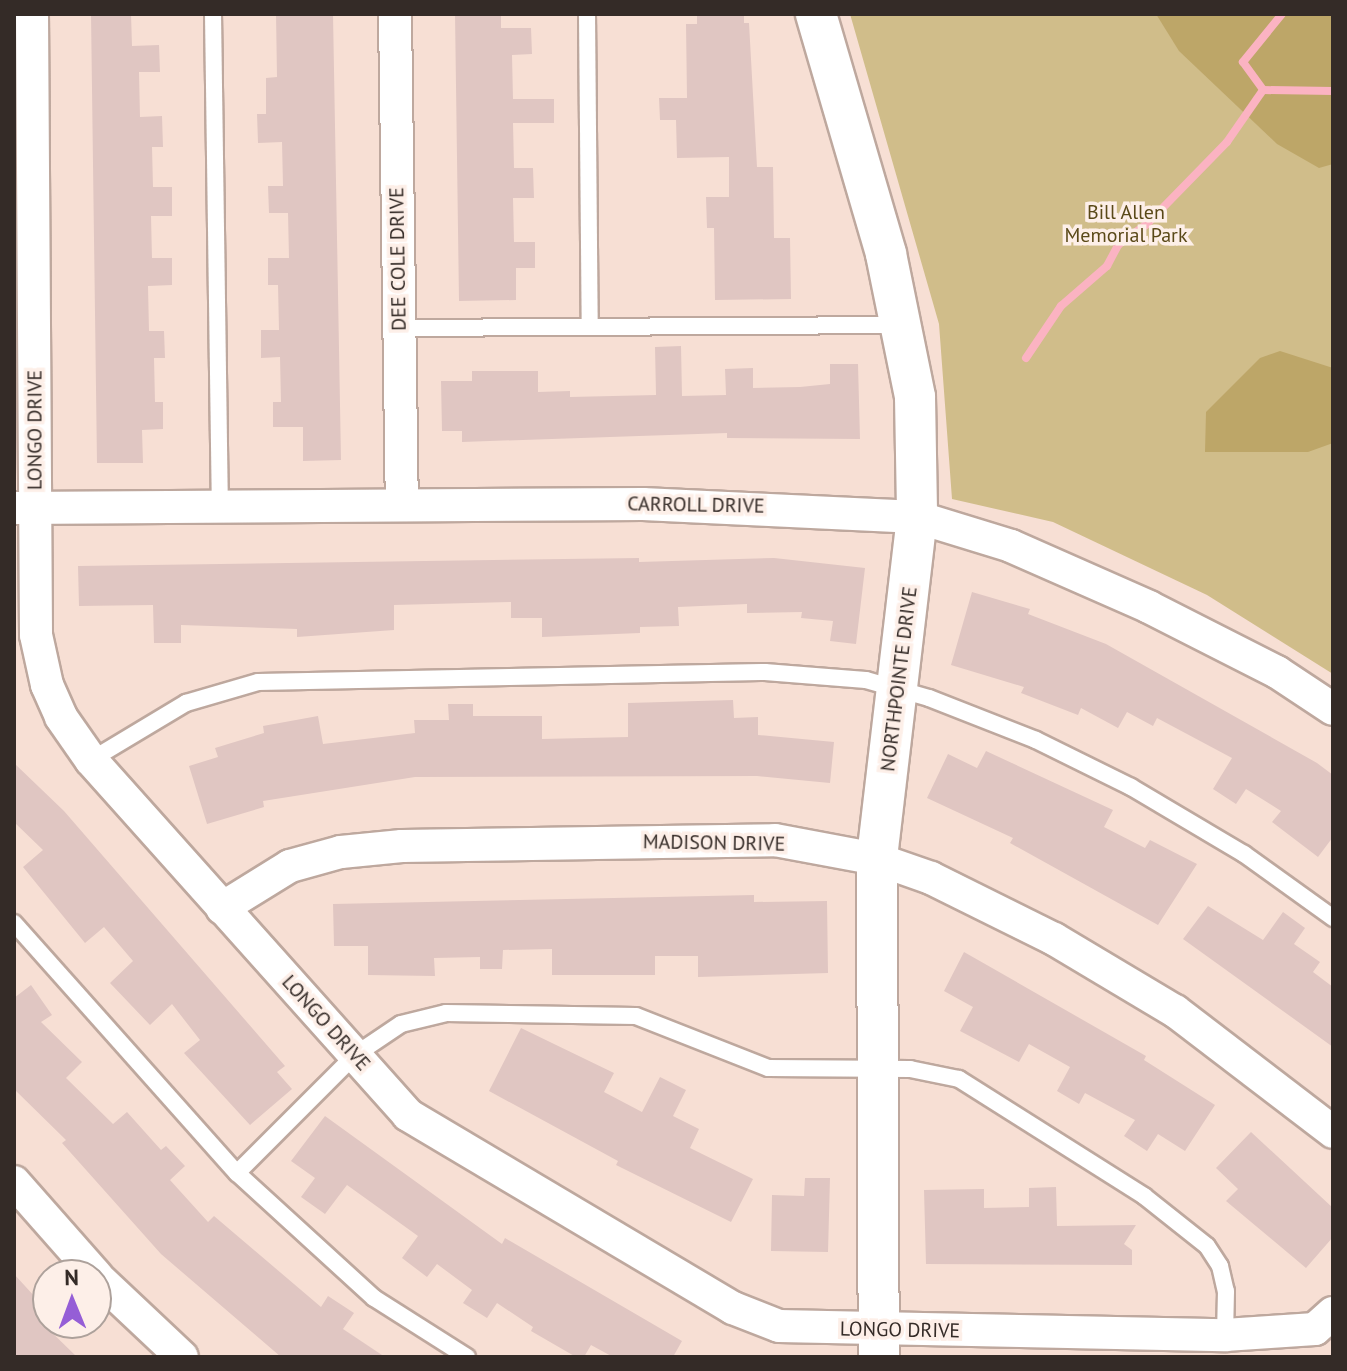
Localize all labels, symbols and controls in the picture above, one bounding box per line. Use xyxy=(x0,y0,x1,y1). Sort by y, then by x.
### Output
street label: DEE COLE DRIVE xyxy=(385,187,411,331)
park label: Bill Allen Memorial Park xyxy=(1065,200,1187,247)
street label: LONGO DRIVE xyxy=(23,370,47,490)
street label: CARROLL DRIVE xyxy=(627,492,765,518)
street label: NORTHPOINTE DRIVE xyxy=(876,585,922,773)
street label: MADISON DRIVE xyxy=(643,830,785,856)
street label: LONGO DRIVE xyxy=(277,970,375,1076)
north arrow xyxy=(32,1259,112,1339)
text: N xyxy=(64,1263,79,1291)
street label: LONGO DRIVE xyxy=(840,1317,960,1343)

